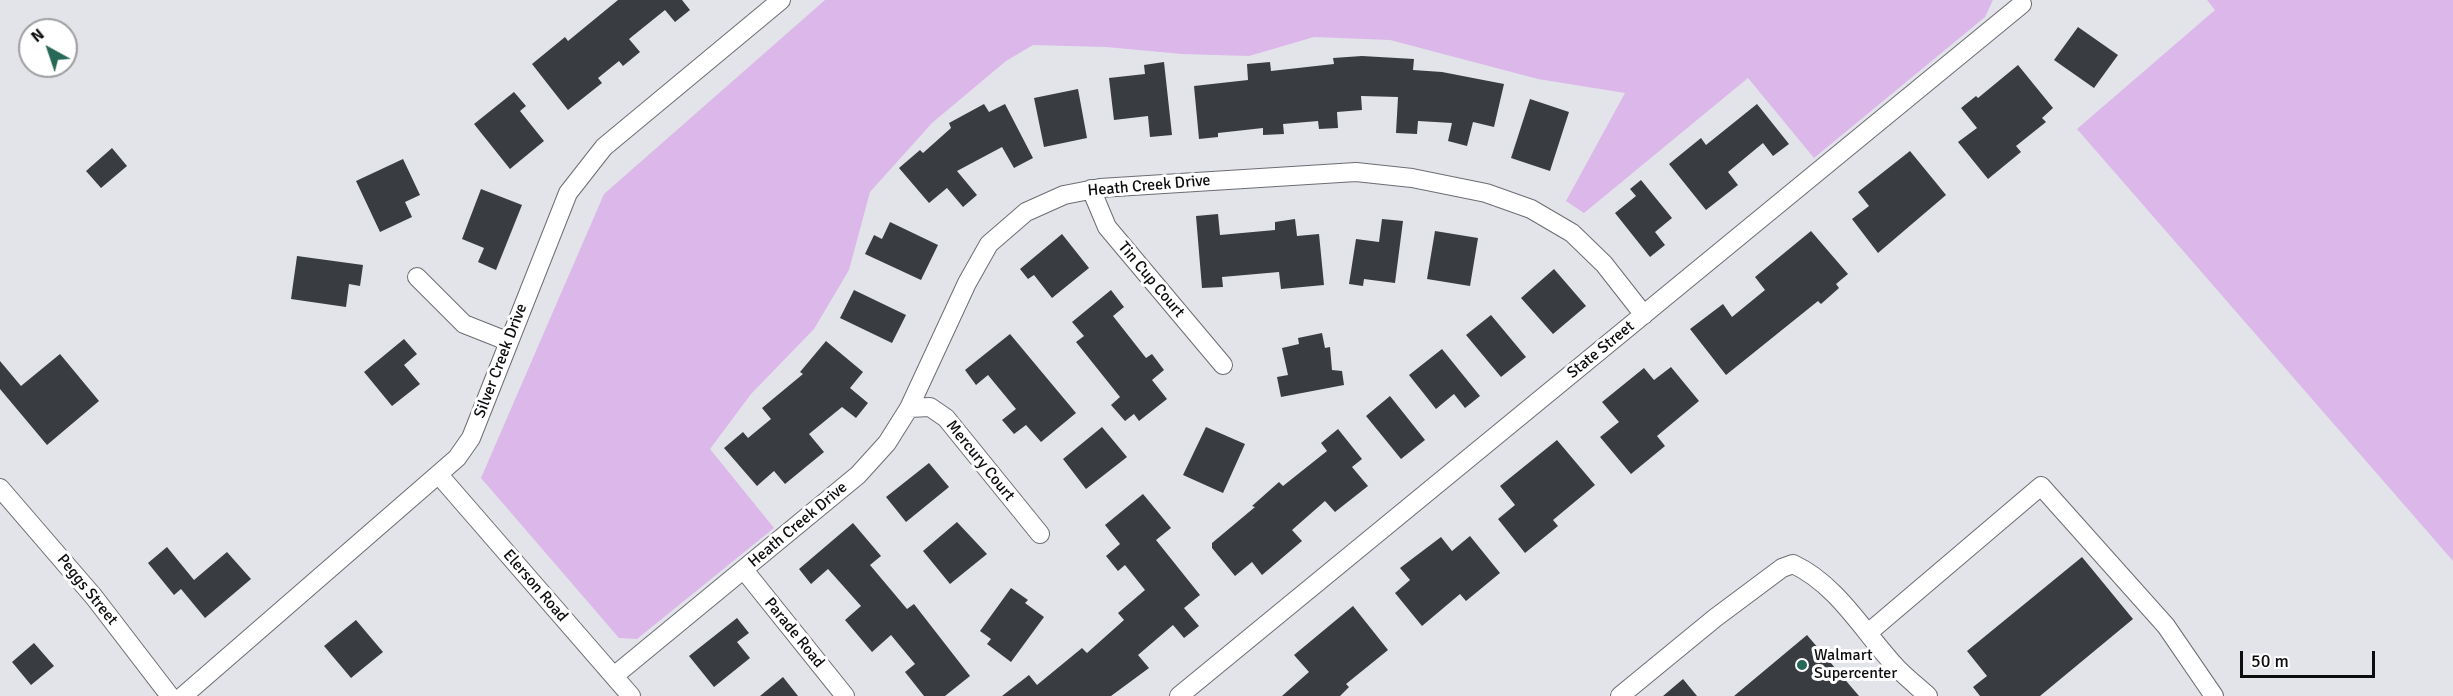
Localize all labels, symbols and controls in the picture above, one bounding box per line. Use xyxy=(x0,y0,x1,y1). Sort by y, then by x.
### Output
north arrow xyxy=(18,18,78,78)
text: N xyxy=(27,25,48,47)
street label: Heath Creek Drive xyxy=(1087,171,1211,201)
street label: Tin Cup Court xyxy=(1114,238,1188,322)
street label: Silver Creek Drive xyxy=(470,301,532,421)
street label: State Street xyxy=(1563,317,1639,383)
street label: Mercury Court xyxy=(942,417,1018,505)
street label: Heath Creek Drive xyxy=(745,478,851,572)
street label: Elerson Road xyxy=(498,546,572,626)
street label: Peggs Street xyxy=(53,551,121,629)
street label: Parade Road xyxy=(760,594,828,672)
scale bar xyxy=(2243,639,2378,677)
place label: Walmart Supercenter xyxy=(1814,646,1897,684)
text: 50 m xyxy=(2251,650,2289,672)
marker: Walmart Supercenter xyxy=(1795,658,1809,672)

